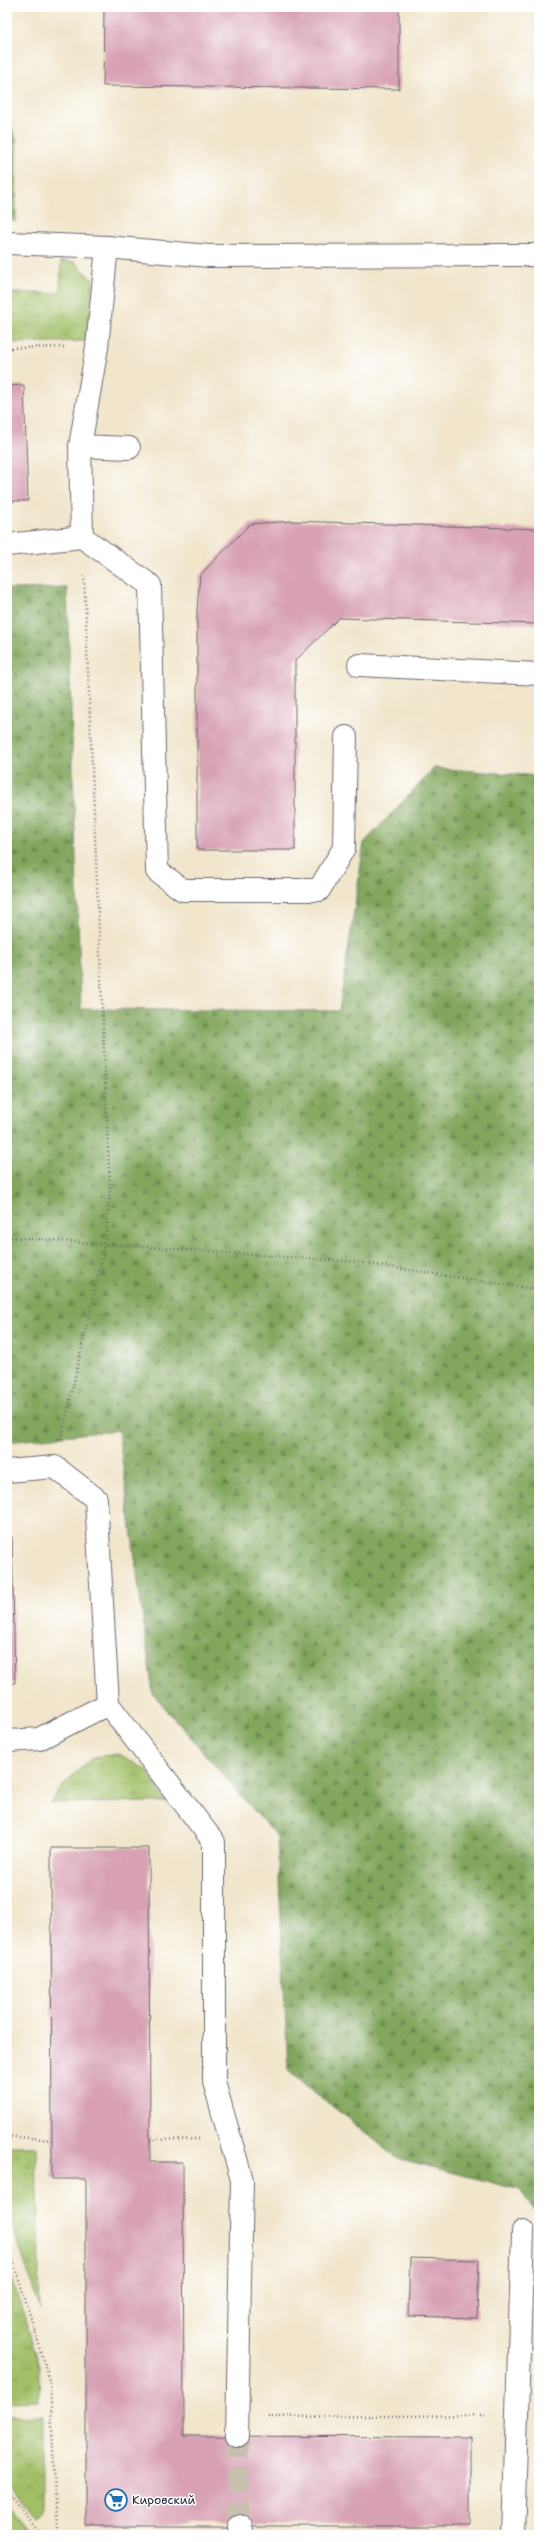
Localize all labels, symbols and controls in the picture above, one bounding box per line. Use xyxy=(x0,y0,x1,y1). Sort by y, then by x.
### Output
supermarket icon: Кировский xyxy=(103,2487,129,2513)
place label: Кировский xyxy=(132,2492,195,2508)

